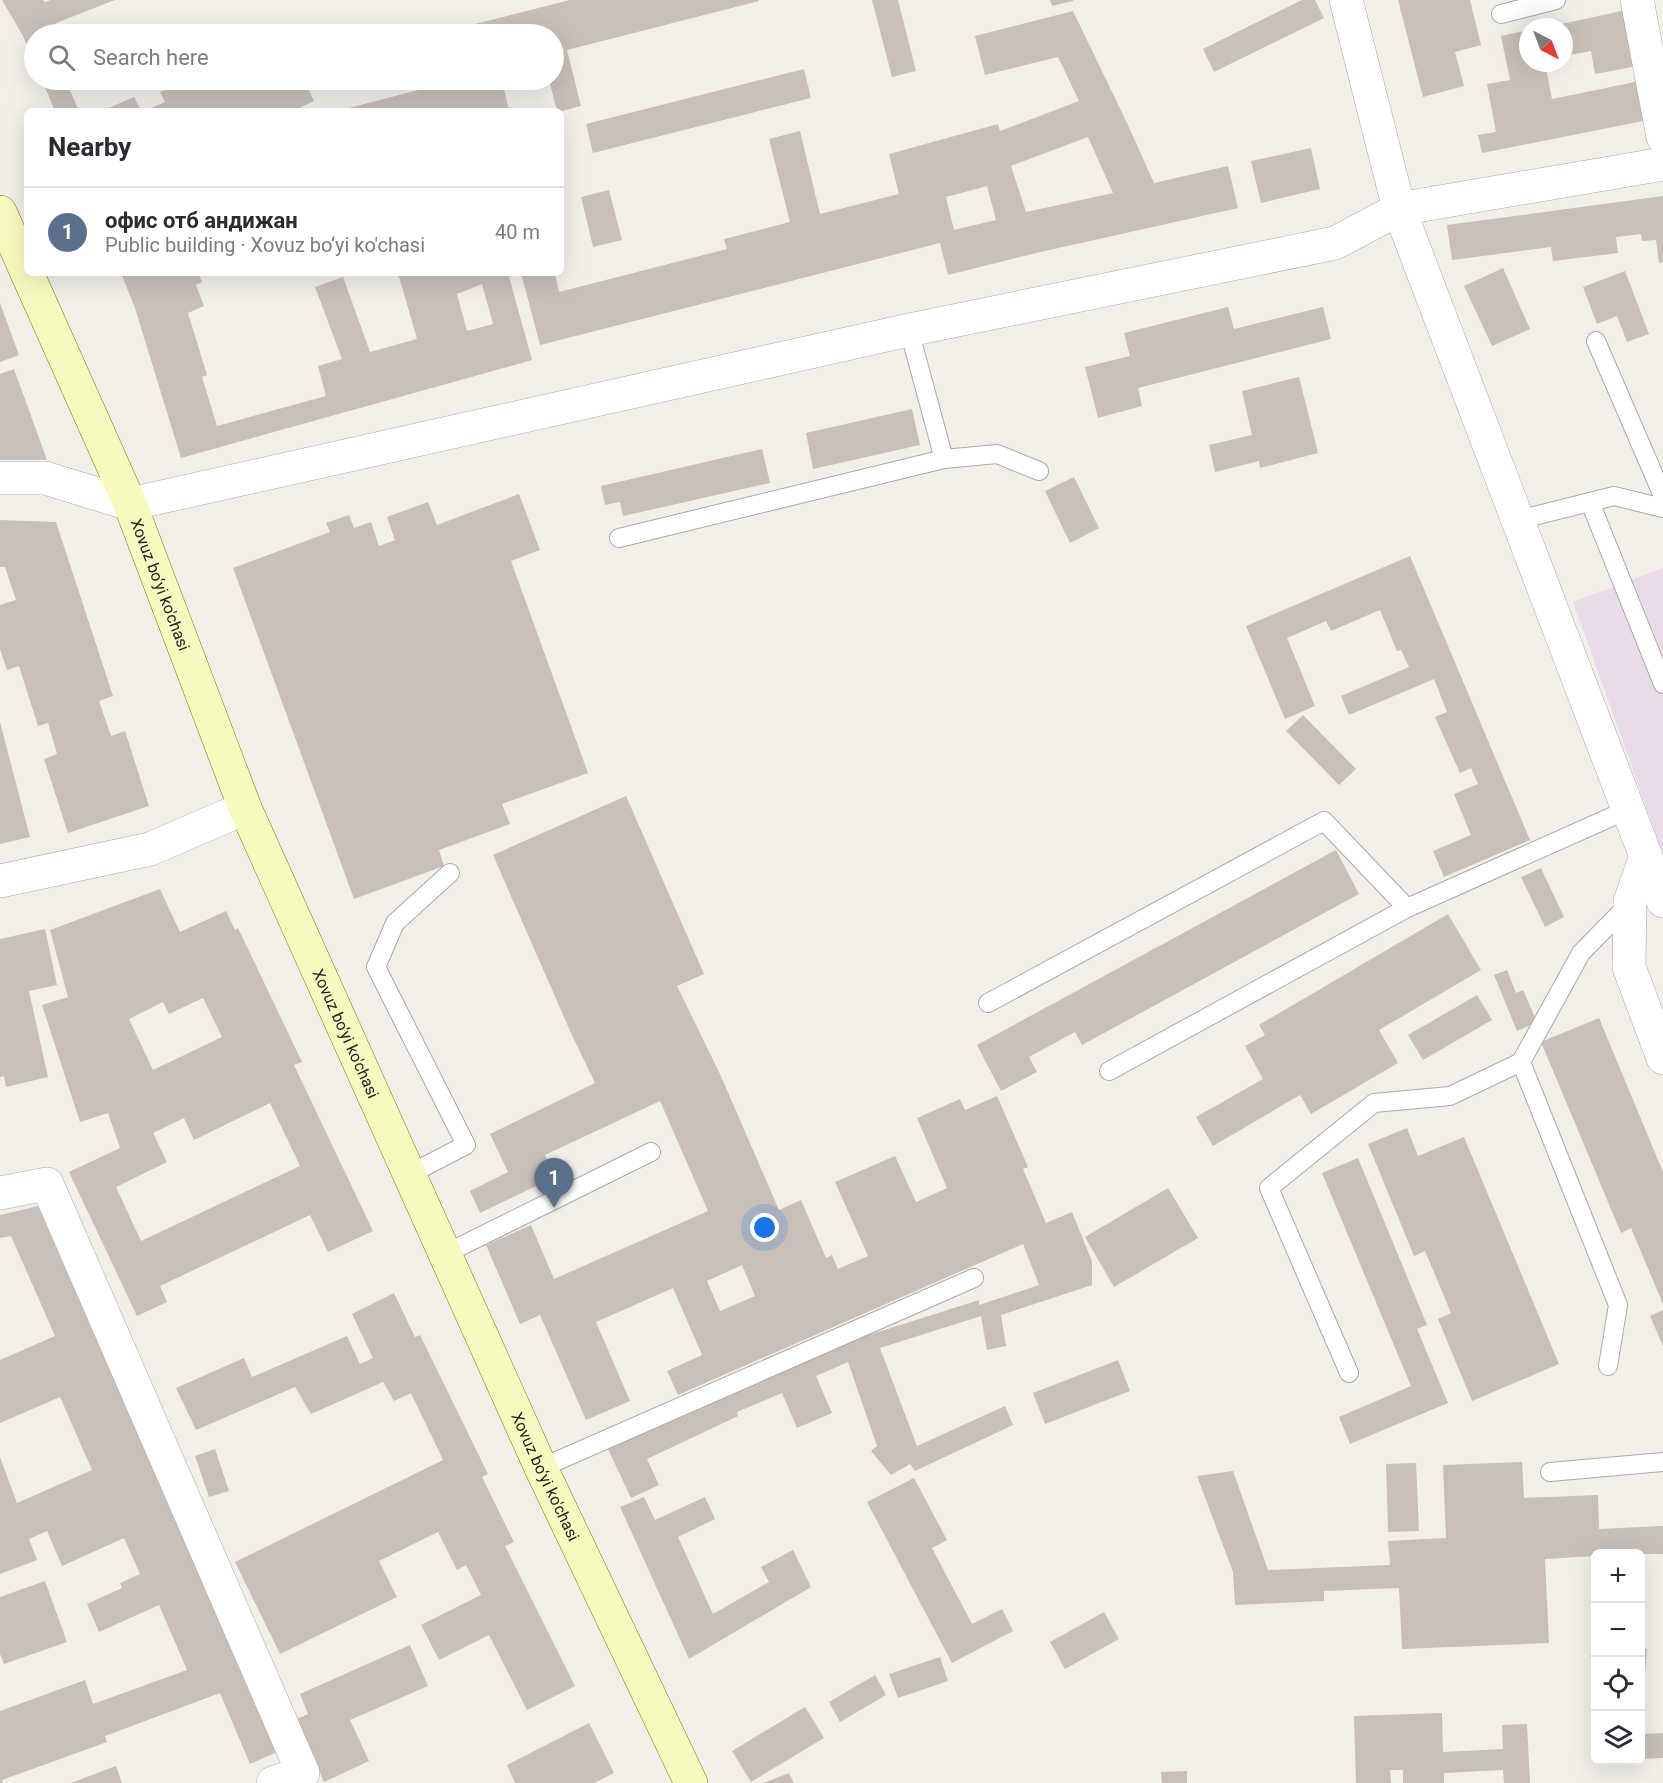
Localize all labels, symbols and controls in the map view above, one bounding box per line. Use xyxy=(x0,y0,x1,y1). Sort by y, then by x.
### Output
north arrow xyxy=(1519,18,1573,72)
search box xyxy=(24,24,564,90)
icon: search xyxy=(45,41,78,74)
text: Search here xyxy=(93,45,209,70)
text: Nearby xyxy=(48,132,131,162)
text: офис отб андижан xyxy=(105,208,298,233)
text: 1 xyxy=(62,220,73,244)
text: 40 m xyxy=(495,220,540,244)
text: Public building · Xovuz bo‘yi ko'chasi xyxy=(105,233,425,257)
street label: Xovuz bo‘yi ko'chasi xyxy=(126,516,194,653)
street label: Xovuz bo‘yi ko'chasi xyxy=(308,966,383,1101)
pin: 1 xyxy=(534,1158,574,1208)
your location xyxy=(750,1213,779,1242)
street label: Xovuz bo‘yi ko'chasi xyxy=(507,1409,583,1544)
map controls xyxy=(1591,1549,1645,1765)
button: + xyxy=(1591,1549,1645,1603)
button: − xyxy=(1591,1603,1645,1657)
button: locate xyxy=(1591,1657,1645,1711)
button: layers xyxy=(1591,1711,1645,1765)

